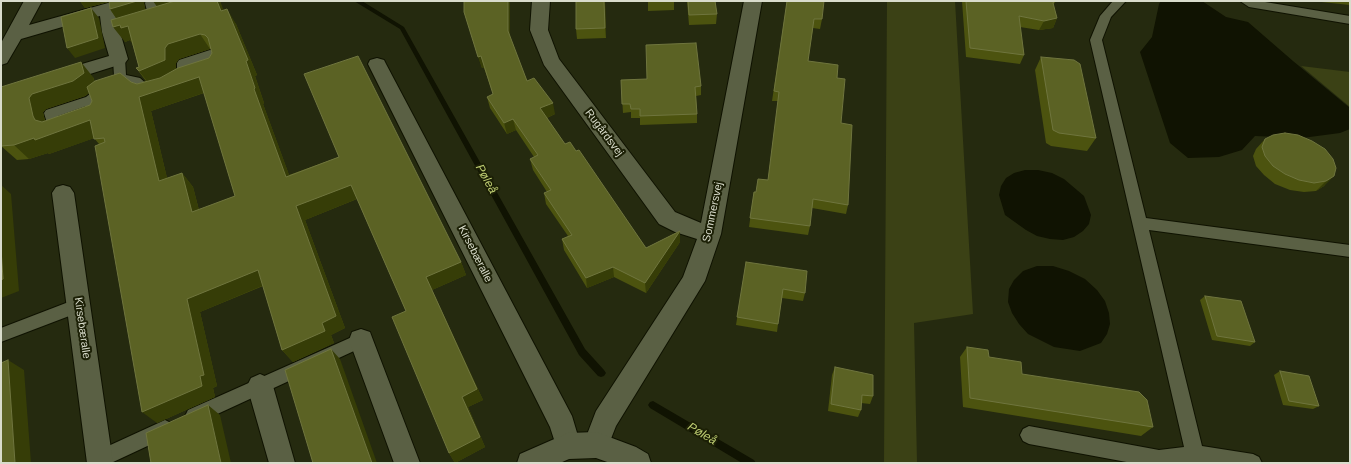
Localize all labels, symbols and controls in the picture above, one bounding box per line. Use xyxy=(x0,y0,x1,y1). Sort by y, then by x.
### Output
street label: Rugårdsvej xyxy=(582,107,626,159)
water label: Pøleå xyxy=(472,162,500,196)
street label: Sommersvej xyxy=(700,181,726,243)
street label: Kirsebæralle xyxy=(455,223,495,285)
street label: Kirsebæralle xyxy=(71,297,93,359)
water label: Pøleå xyxy=(685,420,719,448)

